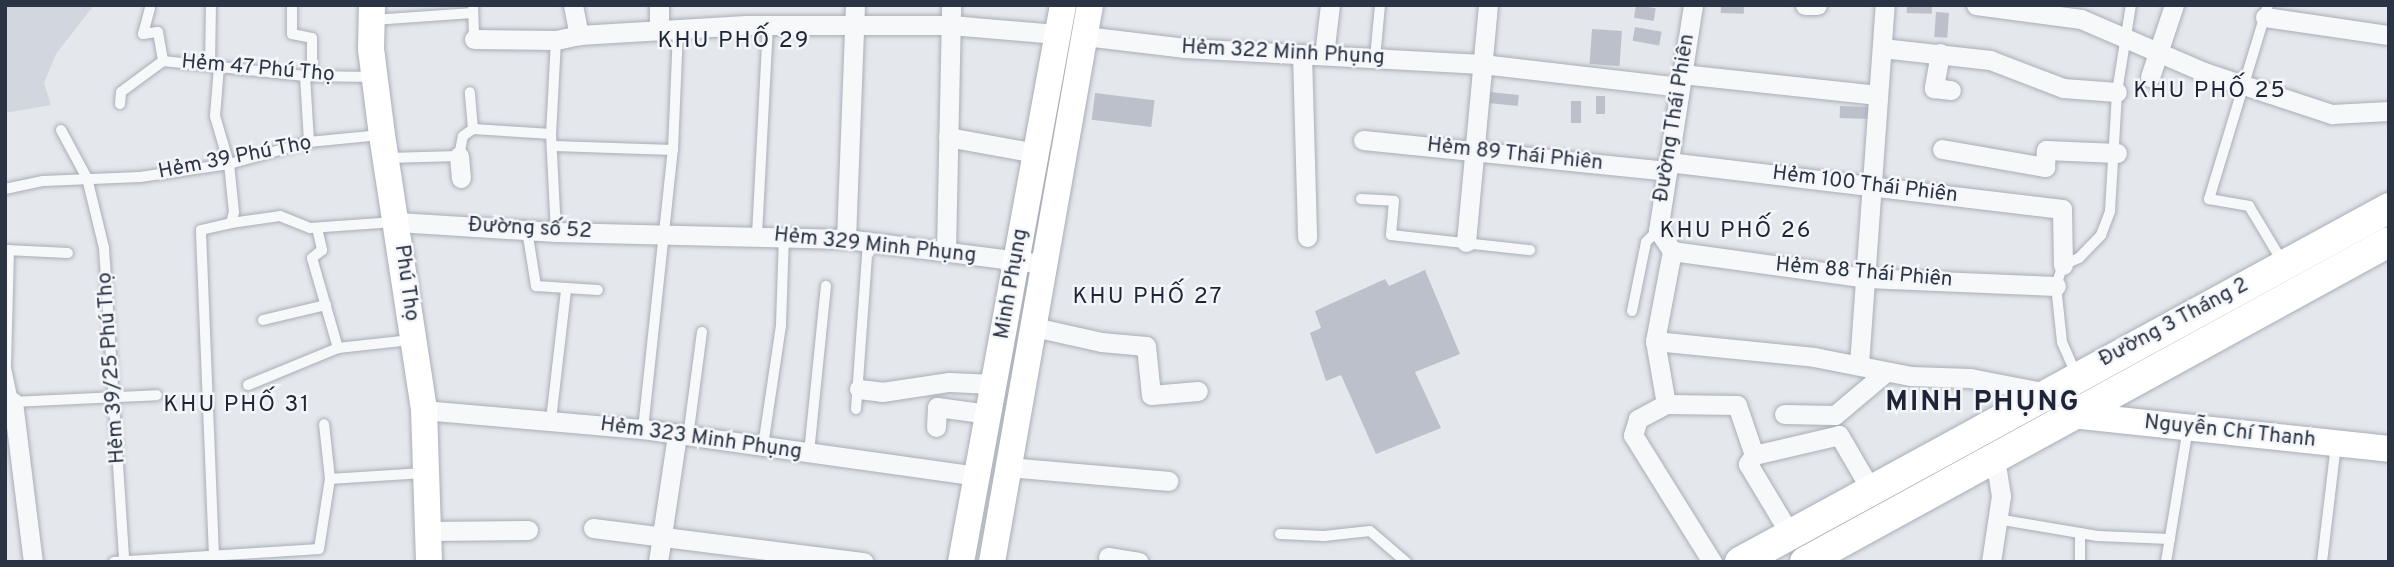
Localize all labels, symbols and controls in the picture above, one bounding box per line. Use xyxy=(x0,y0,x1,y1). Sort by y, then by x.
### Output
district label: KHU PHỐ 29 xyxy=(659,28,809,56)
street label: Đường Thái Phiên xyxy=(1649,32,1701,204)
street label: Hẻm 322 Minh Phụng xyxy=(1181,35,1385,71)
street label: Hẻm 47 Phú Thọ xyxy=(179,50,337,88)
district label: KHU PHỐ 25 xyxy=(2134,78,2286,106)
street label: Hẻm 39 Phú Thọ xyxy=(156,131,314,185)
street label: Hẻm 89 Thái Phiên xyxy=(1425,133,1605,177)
street label: Hẻm 100 Thái Phiên xyxy=(1770,161,1960,209)
street label: Đường số 52 xyxy=(468,213,592,245)
district label: KHU PHỐ 26 xyxy=(1661,218,1811,246)
street label: Hẻm 329 Minh Phụng xyxy=(773,223,977,269)
street label: Minh Phụng xyxy=(990,227,1034,341)
street label: Phú Thọ xyxy=(388,243,424,323)
street label: Hẻm 88 Thái Phiên xyxy=(1774,253,1954,293)
street label: Hẻm 39/25 Phú Thọ xyxy=(93,271,131,465)
street label: Đường 3 Tháng 2 xyxy=(2095,273,2253,373)
district label: KHU PHỐ 27 xyxy=(1074,284,1222,312)
district label: MINH PHỤNG xyxy=(1887,386,2079,420)
district label: KHU PHỐ 31 xyxy=(164,392,310,420)
street label: Nguyễn Chí Thanh xyxy=(2143,410,2317,454)
street label: Hẻm 323 Minh Phụng xyxy=(599,412,803,466)

